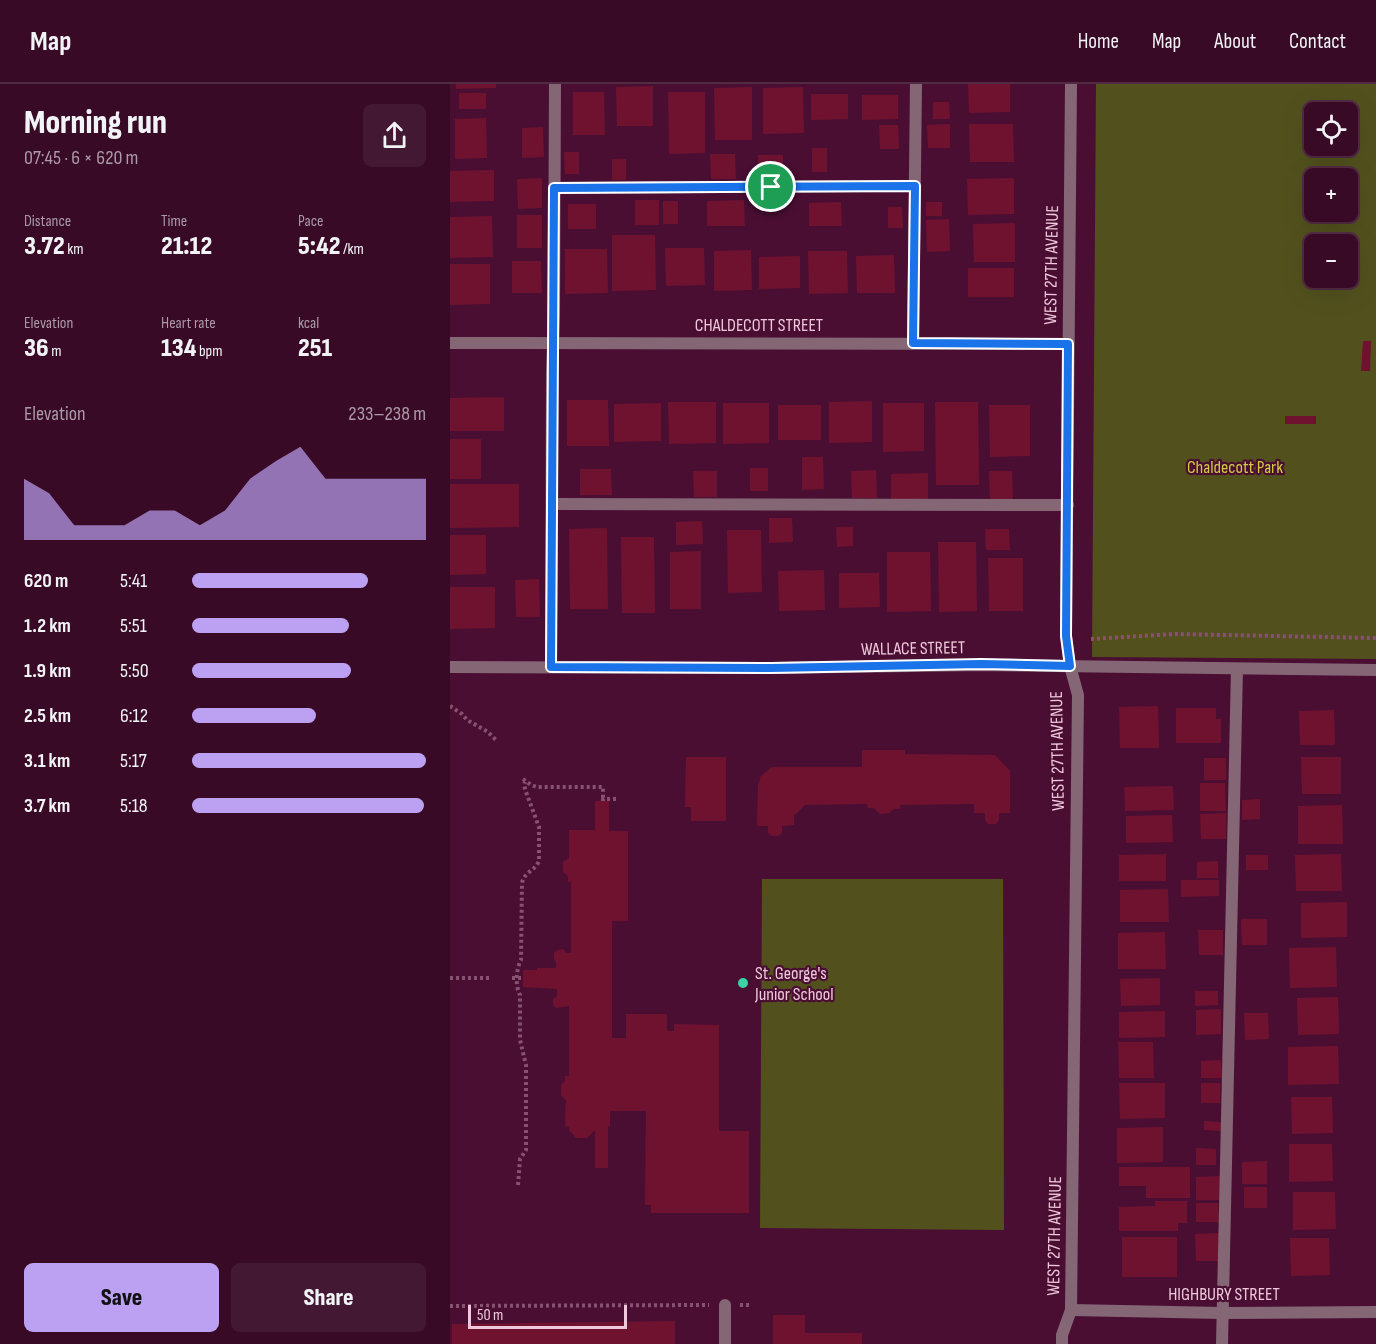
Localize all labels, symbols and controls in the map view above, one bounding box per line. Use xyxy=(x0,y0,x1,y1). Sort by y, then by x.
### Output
text: Map xyxy=(30,25,71,58)
text: Home xyxy=(1078,29,1119,54)
text: Map xyxy=(1152,29,1181,54)
text: About xyxy=(1214,29,1256,54)
text: Contact xyxy=(1289,29,1346,54)
map controls xyxy=(1304,102,1358,288)
button: locate xyxy=(1304,102,1358,156)
text: Morning run xyxy=(24,103,167,143)
button: share xyxy=(363,104,426,167)
text: 07:45 · 6 × 620 m xyxy=(24,146,138,170)
pin xyxy=(745,161,796,212)
button: + xyxy=(1304,168,1358,222)
icon: arrive xyxy=(754,170,787,203)
street label: WEST 27TH AVENUE xyxy=(1040,205,1063,325)
text: Distance xyxy=(24,212,71,231)
text: Time xyxy=(161,212,187,231)
text: Pace xyxy=(298,212,323,231)
text: 3.72 xyxy=(24,231,65,262)
text: 21:12 xyxy=(161,231,212,262)
text: 5:42 xyxy=(298,231,340,262)
button: − xyxy=(1304,234,1358,288)
text: km xyxy=(65,240,84,259)
text: /km xyxy=(340,240,364,259)
text: Elevation xyxy=(24,314,73,333)
text: Heart rate xyxy=(161,314,216,333)
text: kcal xyxy=(298,314,319,333)
street label: CHALDECOTT STREET xyxy=(695,315,823,336)
text: 36 xyxy=(24,333,49,364)
text: 134 xyxy=(161,333,196,364)
text: 251 xyxy=(298,333,332,364)
text: m xyxy=(49,342,61,361)
text: bpm xyxy=(196,342,222,361)
text: Elevation xyxy=(24,402,86,426)
text: 233–238 m xyxy=(348,402,426,426)
park label: Chaldecott Park xyxy=(1187,457,1283,478)
text: 620 m xyxy=(24,569,68,593)
text: 5:41 xyxy=(120,569,147,593)
text: 1.2 km xyxy=(24,614,71,638)
text: 5:51 xyxy=(120,614,147,638)
street label: WALLACE STREET xyxy=(861,637,965,660)
text: 1.9 km xyxy=(24,659,71,683)
text: 5:50 xyxy=(120,659,149,683)
street label: WEST 27TH AVENUE xyxy=(1046,691,1069,811)
text: 2.5 km xyxy=(24,704,71,728)
text: 6:12 xyxy=(120,704,148,728)
text: 3.1 km xyxy=(24,749,70,773)
text: 5:17 xyxy=(120,749,147,773)
text: 3.7 km xyxy=(24,794,70,818)
text: 5:18 xyxy=(120,794,148,818)
place label: St. George's Junior School xyxy=(754,963,834,1005)
marker: St. George's Junior School xyxy=(736,976,750,990)
street label: WEST 27TH AVENUE xyxy=(1043,1176,1066,1296)
button: Save xyxy=(24,1263,219,1332)
button: Share xyxy=(231,1263,426,1332)
street label: HIGHBURY STREET xyxy=(1168,1284,1280,1305)
scale bar xyxy=(468,1302,627,1330)
text: 50 m xyxy=(477,1306,503,1325)

